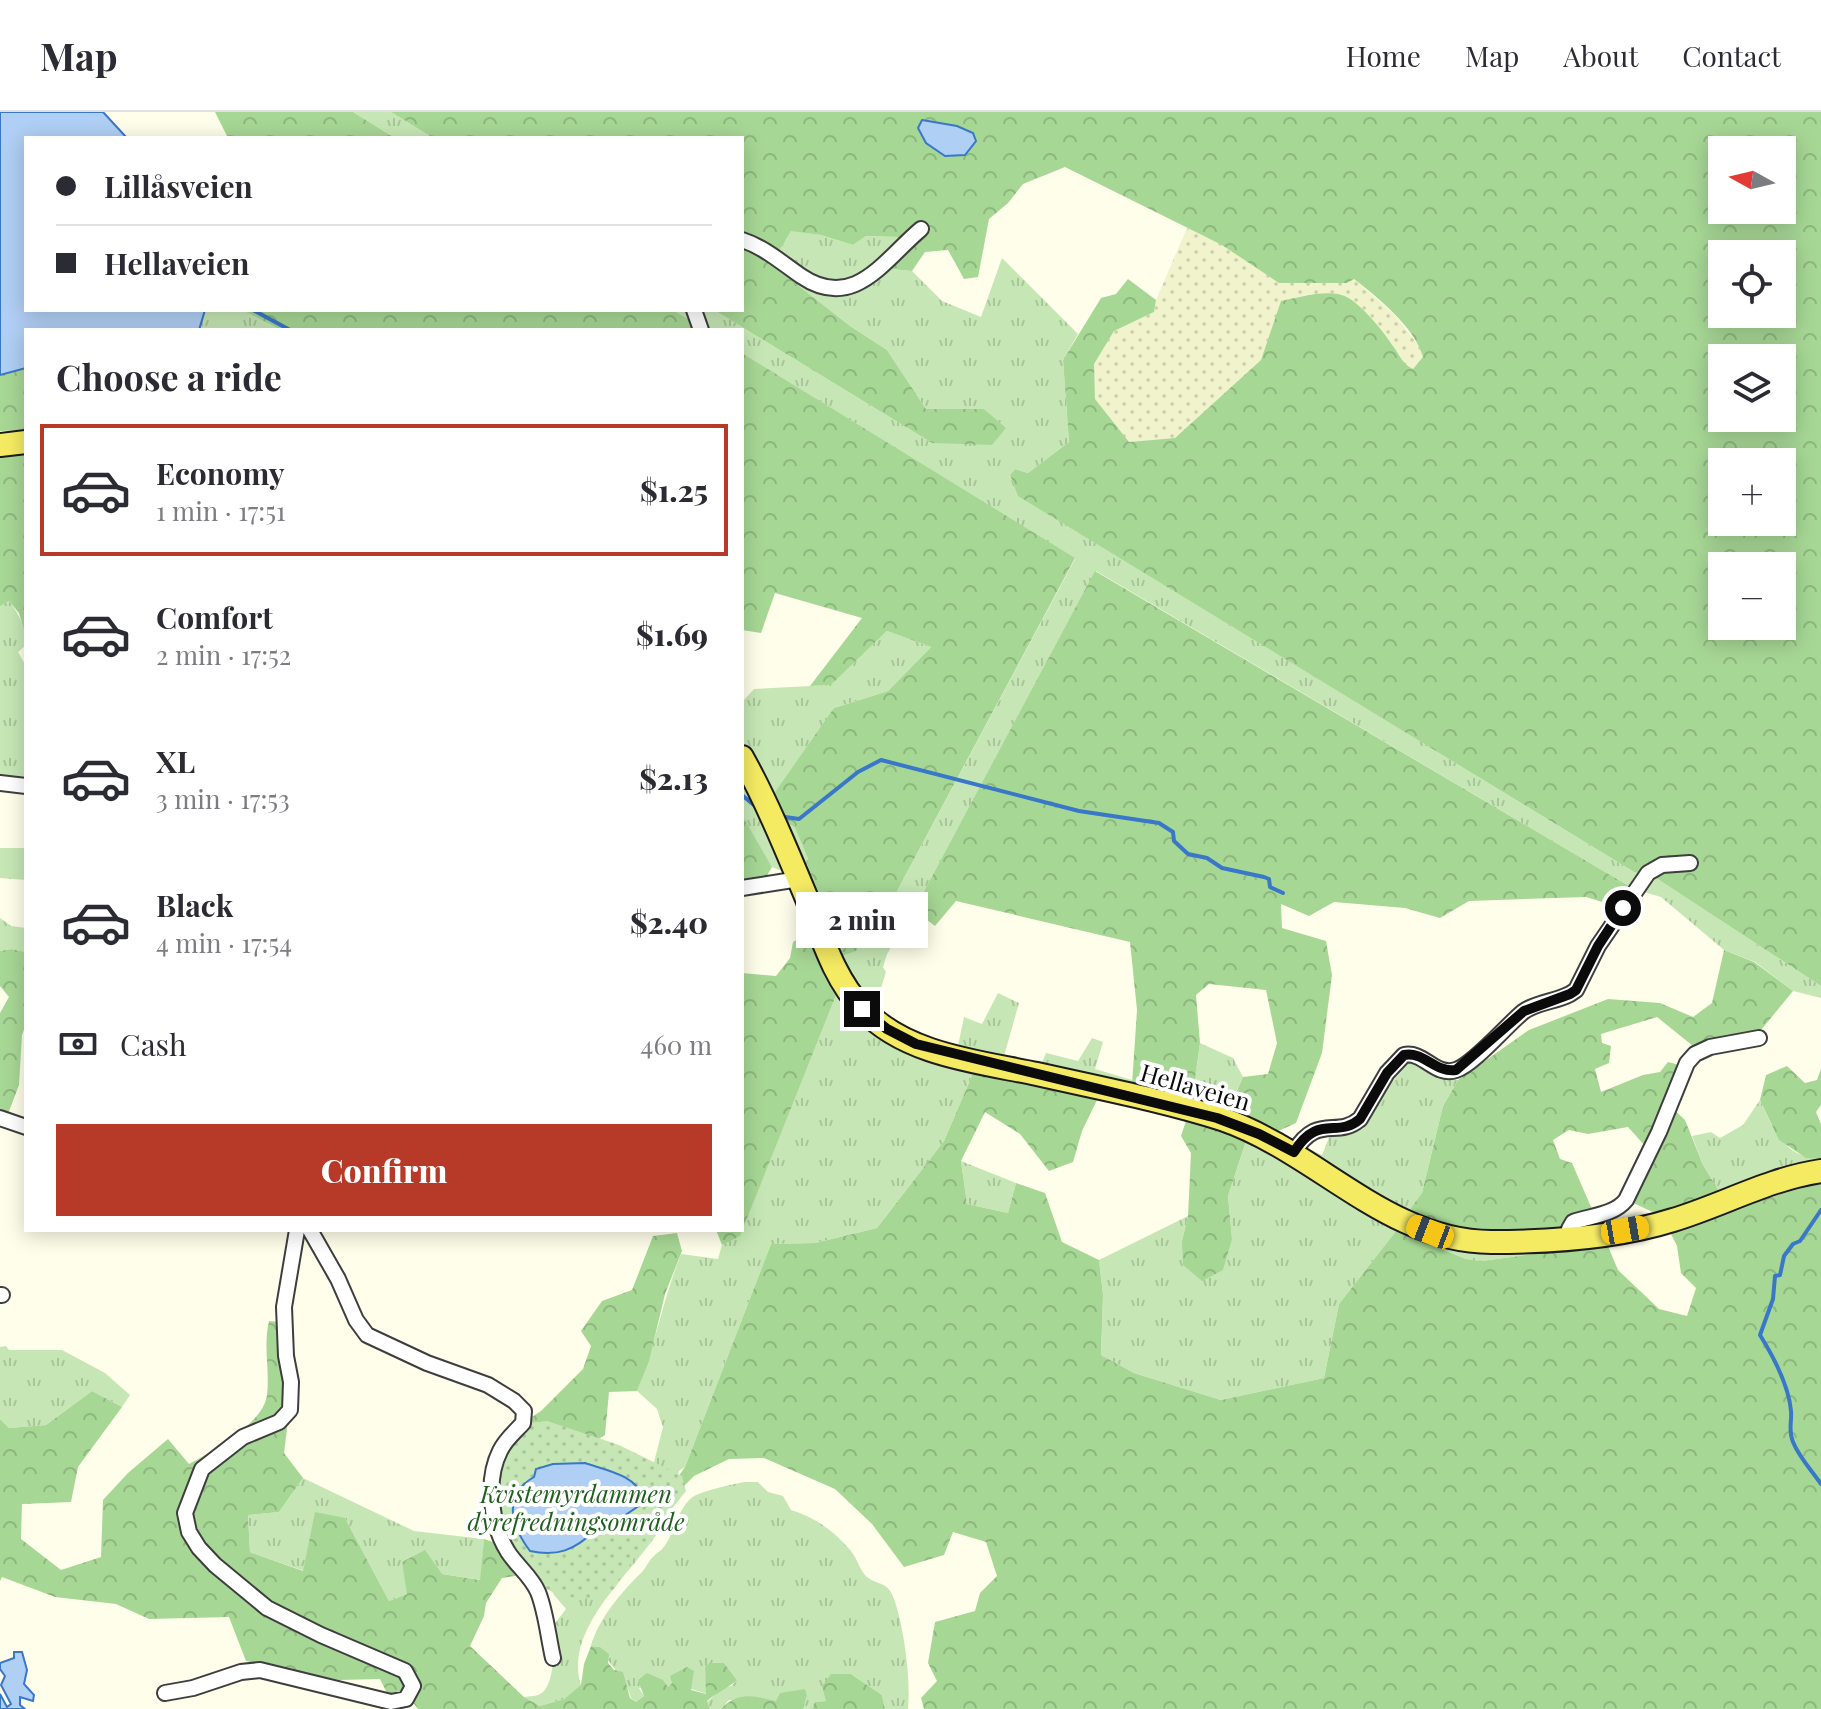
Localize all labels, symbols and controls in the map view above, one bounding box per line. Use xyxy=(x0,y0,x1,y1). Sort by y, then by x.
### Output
text: Map xyxy=(40,30,117,81)
text: Home xyxy=(1346,37,1421,74)
text: Map xyxy=(1465,37,1519,74)
text: About xyxy=(1563,37,1638,74)
text: Contact xyxy=(1682,37,1781,74)
north arrow xyxy=(1708,136,1796,224)
map controls xyxy=(1708,136,1796,640)
text: Lillåsveien xyxy=(104,166,253,206)
button: locate xyxy=(1708,240,1796,328)
text: Hellaveien xyxy=(104,243,249,283)
button: layers xyxy=(1708,344,1796,432)
text: Choose a ride xyxy=(56,352,282,400)
button: + xyxy=(1708,448,1796,536)
text: Economy xyxy=(156,453,285,493)
icon: car xyxy=(60,454,132,526)
text: $1.25 xyxy=(640,470,708,510)
text: 1 min · 17:51 xyxy=(156,493,286,528)
button: − xyxy=(1708,552,1796,640)
text: Comfort xyxy=(156,597,273,637)
icon: car xyxy=(60,598,132,670)
text: $1.69 xyxy=(636,614,708,654)
text: 2 min · 17:52 xyxy=(156,637,291,672)
text: XL xyxy=(156,741,195,781)
icon: car xyxy=(60,742,132,814)
text: $2.13 xyxy=(639,758,708,798)
text: 3 min · 17:53 xyxy=(156,781,290,816)
text: Black xyxy=(156,885,233,925)
icon: car xyxy=(60,886,132,958)
route start xyxy=(1605,890,1641,926)
callout: 2 min xyxy=(796,893,928,949)
text: $2.40 xyxy=(630,902,708,942)
text: 2 min xyxy=(828,902,896,937)
text: 4 min · 17:54 xyxy=(156,925,292,960)
route end xyxy=(844,991,880,1027)
icon: cash xyxy=(56,1022,100,1066)
text: Cash xyxy=(120,1024,187,1064)
text: 460 m xyxy=(641,1027,712,1062)
street label: Hellaveien xyxy=(1137,1055,1254,1117)
button: Confirm xyxy=(56,1124,712,1216)
car xyxy=(1403,1212,1457,1252)
car xyxy=(1599,1214,1651,1246)
park label: Kvistemyrdammen dyrefredningsområde xyxy=(467,1477,685,1537)

